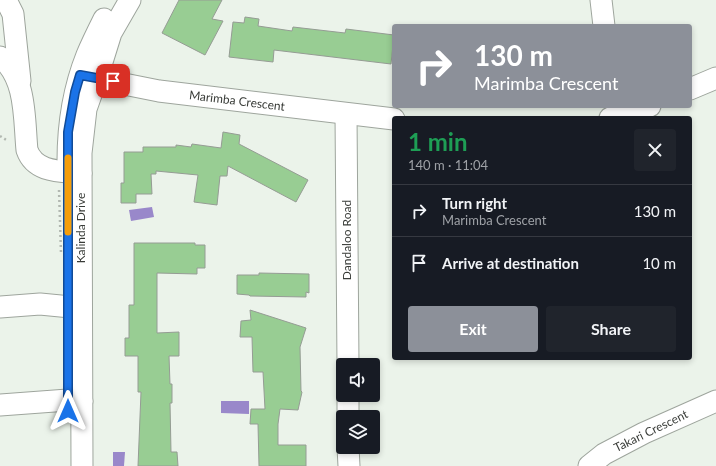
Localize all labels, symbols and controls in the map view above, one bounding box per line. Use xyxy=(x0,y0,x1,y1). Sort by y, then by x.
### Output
text: 130 m xyxy=(474,38,553,72)
icon: right xyxy=(408,40,460,92)
pin xyxy=(96,64,130,98)
icon: arrive xyxy=(102,70,124,92)
text: Marimba Crescent xyxy=(474,72,618,94)
street label: Marimba Crescent xyxy=(188,87,286,114)
text: 1 min xyxy=(408,127,468,156)
button: close xyxy=(634,129,676,171)
text: 140 m · 11:04 xyxy=(408,157,488,173)
street label: Kalinda Drive xyxy=(73,193,88,263)
text: Turn right xyxy=(442,194,507,212)
street label: Dandaloo Road xyxy=(339,200,354,280)
icon: right xyxy=(408,200,430,222)
text: 130 m xyxy=(634,202,676,220)
text: Marimba Crescent xyxy=(442,212,546,228)
icon: arrive xyxy=(408,252,430,274)
text: Arrive at destination xyxy=(442,254,579,272)
text: 10 m xyxy=(642,254,676,272)
button: Exit xyxy=(408,306,538,352)
button: Share xyxy=(546,306,676,352)
map controls xyxy=(336,358,380,454)
button: sound xyxy=(336,358,380,402)
position arrow xyxy=(47,390,89,432)
street label: Takari Crescent xyxy=(611,406,691,455)
button: layers xyxy=(336,410,380,454)

